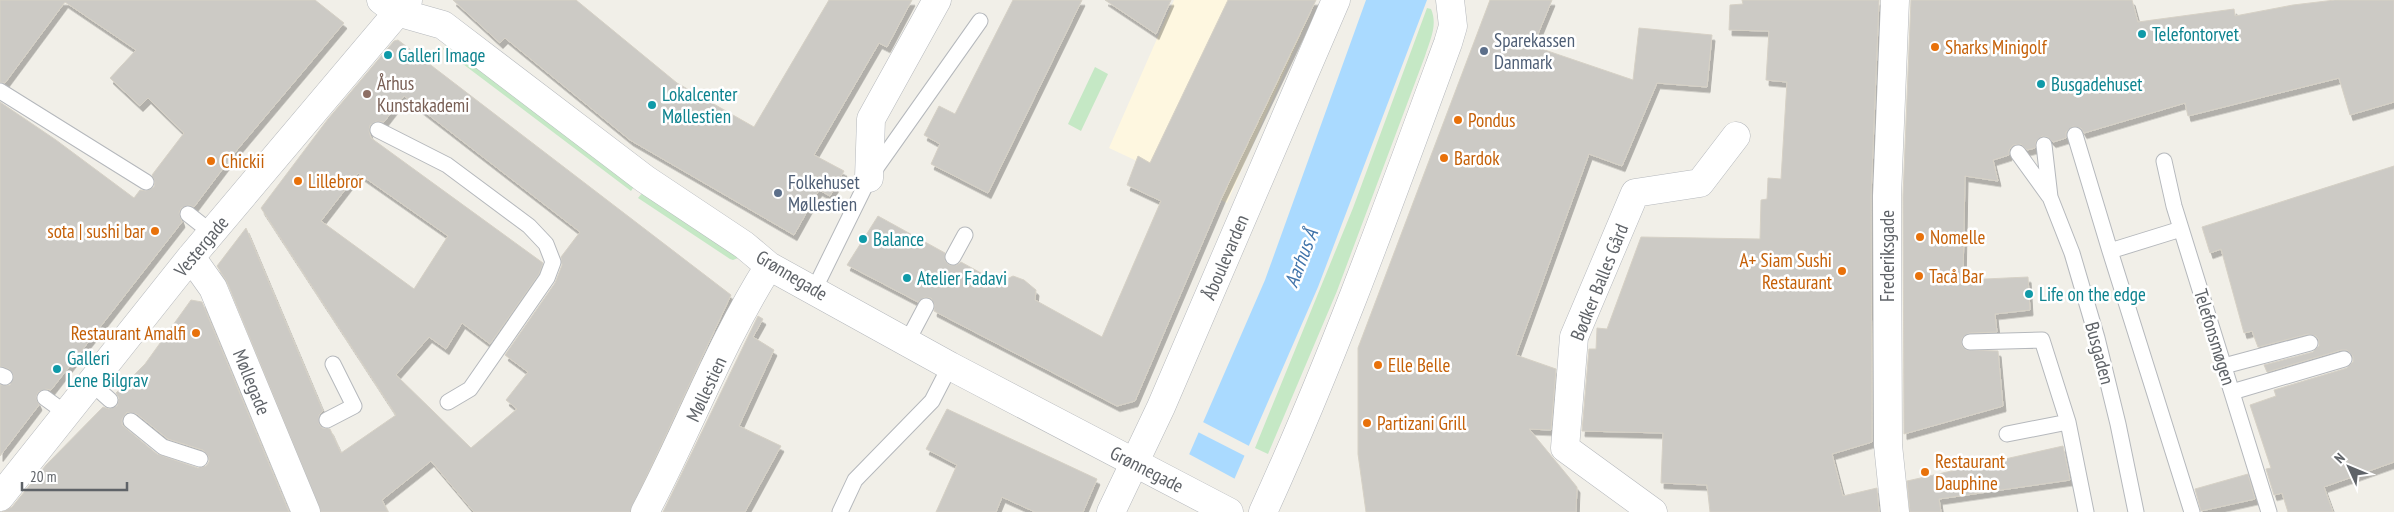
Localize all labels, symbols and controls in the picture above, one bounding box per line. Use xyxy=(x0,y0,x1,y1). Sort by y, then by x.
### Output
place label: Telefontorvet xyxy=(2152,22,2240,46)
place label: Sparekassen Danmark xyxy=(1494,28,1575,74)
marker: Telefontorvet xyxy=(2136,28,2148,40)
place label: Sharks Minigolf xyxy=(1945,35,2048,59)
marker: Sharks Minigolf xyxy=(1929,41,1941,53)
place label: Galleri Image xyxy=(398,43,486,67)
marker: Sparekassen Danmark xyxy=(1478,45,1490,57)
marker: Galleri Image xyxy=(382,49,394,61)
place label: Århus Kunstakademi xyxy=(377,71,469,117)
place label: Busgadehuset xyxy=(2051,72,2143,96)
marker: Busgadehuset xyxy=(2035,78,2047,90)
place label: Lokalcenter Møllestien xyxy=(662,82,738,128)
marker: Århus Kunstakademi xyxy=(361,88,373,100)
marker: Lokalcenter Møllestien xyxy=(646,99,658,111)
place label: Pondus xyxy=(1468,108,1515,132)
marker: Pondus xyxy=(1452,114,1464,126)
place label: Bardok xyxy=(1454,146,1500,170)
place label: Chickii xyxy=(221,149,265,173)
marker: Bardok xyxy=(1438,152,1450,164)
marker: Chickii xyxy=(205,155,217,167)
place label: Lillebror xyxy=(308,169,364,193)
place label: Folkehuset Møllestien xyxy=(788,170,860,216)
marker: Lillebror xyxy=(292,175,304,187)
marker: Folkehuset Møllestien xyxy=(772,187,784,199)
street label: Frederiksgade xyxy=(1875,210,1899,302)
street label: Vestergade xyxy=(168,211,233,282)
street label: Åboulevarden xyxy=(1196,211,1254,303)
place label: sota | sushi bar xyxy=(47,219,146,243)
street label: Bødker Balles Gård xyxy=(1565,220,1633,344)
water label: Aarhus Å xyxy=(1278,224,1324,291)
marker: sota | sushi bar xyxy=(149,225,161,237)
place label: Nomelle xyxy=(1930,225,1986,249)
place label: Balance xyxy=(873,227,924,251)
marker: Nomelle xyxy=(1914,231,1926,243)
marker: Balance xyxy=(857,233,869,245)
street label: Grønnegade xyxy=(752,244,832,306)
place label: A+ Siam Sushi Restaurant xyxy=(1740,248,1833,294)
place label: Tacå Bar xyxy=(1929,264,1984,288)
marker: A+ Siam Sushi Restaurant xyxy=(1836,265,1848,277)
place label: Atelier Fadavi xyxy=(917,266,1007,290)
marker: Tacå Bar xyxy=(1913,270,1925,282)
marker: Atelier Fadavi xyxy=(901,272,913,284)
place label: Life on the edge xyxy=(2039,282,2146,306)
street label: Telefonsmøgen xyxy=(2189,286,2241,388)
marker: Life on the edge xyxy=(2023,288,2035,300)
street label: Busgaden xyxy=(2080,319,2120,387)
place label: Restaurant Amalfi xyxy=(71,321,186,345)
marker: Restaurant Amalfi xyxy=(190,327,202,339)
place label: Galleri Lene Bilgrav xyxy=(67,346,149,392)
street label: Møllegade xyxy=(228,346,276,419)
street label: Møllestien xyxy=(681,353,731,425)
place label: Elle Belle xyxy=(1388,353,1451,377)
marker: Elle Belle xyxy=(1372,359,1384,371)
marker: Galleri Lene Bilgrav xyxy=(51,363,63,375)
place label: Partizani Grill xyxy=(1377,411,1467,435)
marker: Partizani Grill xyxy=(1361,417,1373,429)
street label: Grønnegade xyxy=(1106,440,1188,498)
north arrow xyxy=(2324,442,2374,492)
place label: Restaurant Dauphine xyxy=(1935,449,2006,495)
text: N xyxy=(2331,449,2349,467)
scale bar xyxy=(22,460,128,492)
marker: Restaurant Dauphine xyxy=(1919,466,1931,478)
text: 20 m xyxy=(30,467,56,486)

